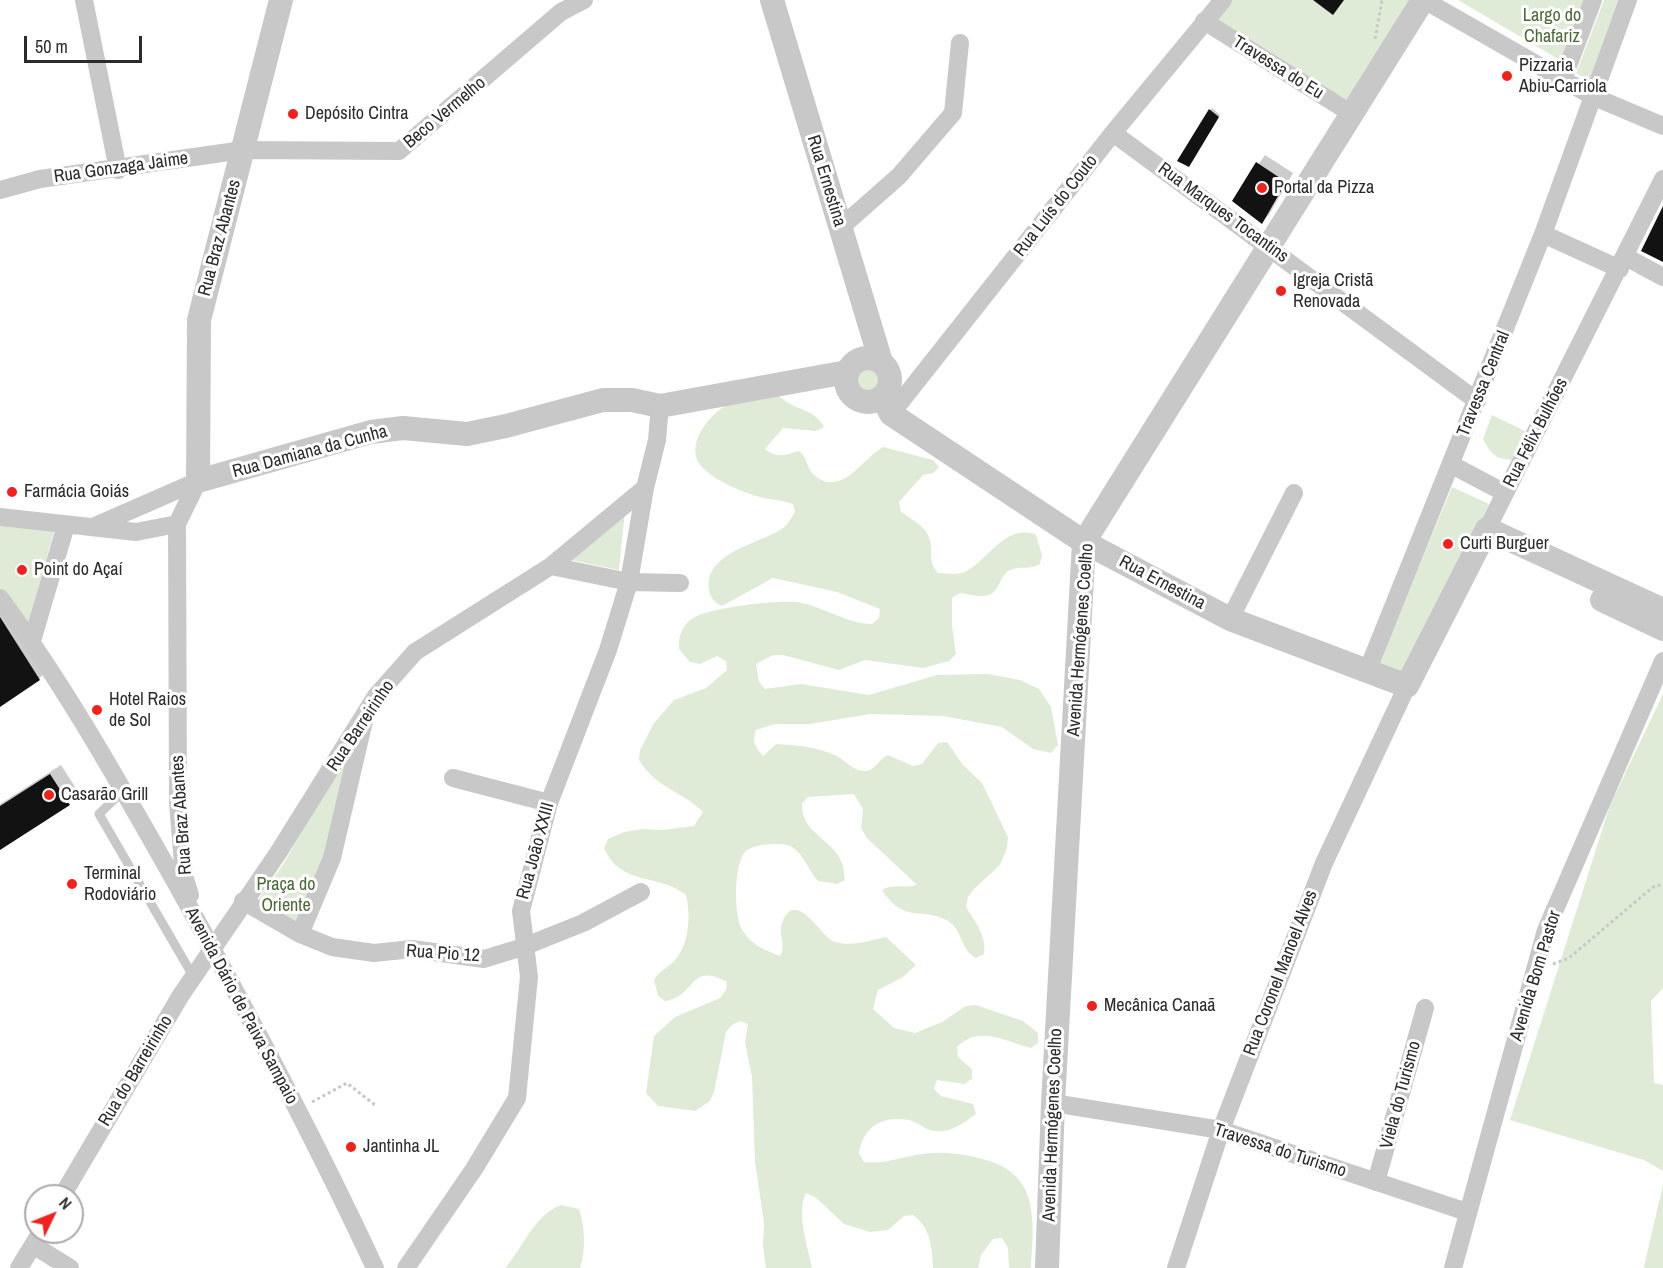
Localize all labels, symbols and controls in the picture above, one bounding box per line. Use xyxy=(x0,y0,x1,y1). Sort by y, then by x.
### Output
park label: Largo do Chafariz xyxy=(1523,5,1581,48)
scale bar xyxy=(27,24,146,62)
street label: Travessa do Eu xyxy=(1229,32,1327,104)
text: 50 m xyxy=(35,34,68,59)
place label: Pizzaria Abiu-Carriola xyxy=(1519,55,1607,98)
marker: Pizzaria Abiu-Carriola xyxy=(1500,69,1514,83)
street label: Beco Vermelho xyxy=(400,73,490,153)
place label: Depósito Cintra xyxy=(305,103,408,125)
marker: Depósito Cintra xyxy=(286,107,300,121)
street label: Rua Ernestina xyxy=(802,133,850,229)
street label: Rua Gonzaga Jaime xyxy=(52,148,190,188)
street label: Rua Luís do Couto xyxy=(1010,151,1102,261)
street label: Rua Marques Tocantins xyxy=(1154,158,1292,268)
street label: Rua Braz Abantes xyxy=(194,177,246,299)
place label: Portal da Pizza xyxy=(1274,177,1374,199)
marker: Portal da Pizza xyxy=(1255,181,1269,195)
place label: Igreja Cristã Renovada xyxy=(1293,270,1373,312)
marker: Igreja Cristã Renovada xyxy=(1274,284,1288,298)
street label: Travessa Central xyxy=(1453,328,1515,440)
street label: Rua Félix Bulhões xyxy=(1499,375,1573,491)
street label: Rua Damiana da Cunha xyxy=(230,421,390,483)
place label: Farmácia Goiás xyxy=(24,481,129,503)
marker: Farmácia Goiás xyxy=(5,485,19,499)
place label: Curti Burguer xyxy=(1460,533,1549,555)
marker: Curti Burguer xyxy=(1441,537,1455,551)
street label: Avenida Hermógenes Coelho xyxy=(1063,543,1099,737)
street label: Rua Ernestina xyxy=(1115,551,1209,615)
place label: Point do Açaí xyxy=(34,559,123,581)
marker: Point do Açaí xyxy=(15,563,29,577)
street label: Rua Barreirinho xyxy=(323,676,399,776)
place label: Hotel Raios de Sol xyxy=(109,689,186,732)
marker: Hotel Raios de Sol xyxy=(90,703,104,717)
street label: Rua Braz Abantes xyxy=(167,754,197,876)
place label: Casarão Grill xyxy=(61,784,148,806)
marker: Casarão Grill xyxy=(42,788,56,802)
street label: Rua João XXIII xyxy=(513,800,559,902)
place label: Terminal Rodoviário xyxy=(84,863,156,906)
park label: Praça do Oriente xyxy=(256,874,316,916)
marker: Terminal Rodoviário xyxy=(65,877,79,891)
street label: Rua Coronel Manoel Alves xyxy=(1239,887,1323,1059)
street label: Avenida Dário de Paiva Sampaio xyxy=(180,904,302,1108)
street label: Avenida Bom Pastor xyxy=(1506,908,1566,1044)
street label: Rua Pio 12 xyxy=(405,941,481,967)
place label: Mecânica Canaã xyxy=(1104,995,1216,1017)
marker: Mecânica Canaã xyxy=(1085,999,1099,1013)
street label: Rua do Barreirinho xyxy=(94,1012,178,1130)
street label: Avenida Hermógenes Coelho xyxy=(1039,1028,1067,1222)
street label: Viela do Turismo xyxy=(1376,1039,1426,1151)
street label: Travessa do Turismo xyxy=(1211,1119,1349,1183)
place label: Jantinha JL xyxy=(363,1136,439,1158)
marker: Jantinha JL xyxy=(344,1140,358,1154)
north arrow xyxy=(24,1184,84,1244)
text: N xyxy=(54,1192,77,1214)

